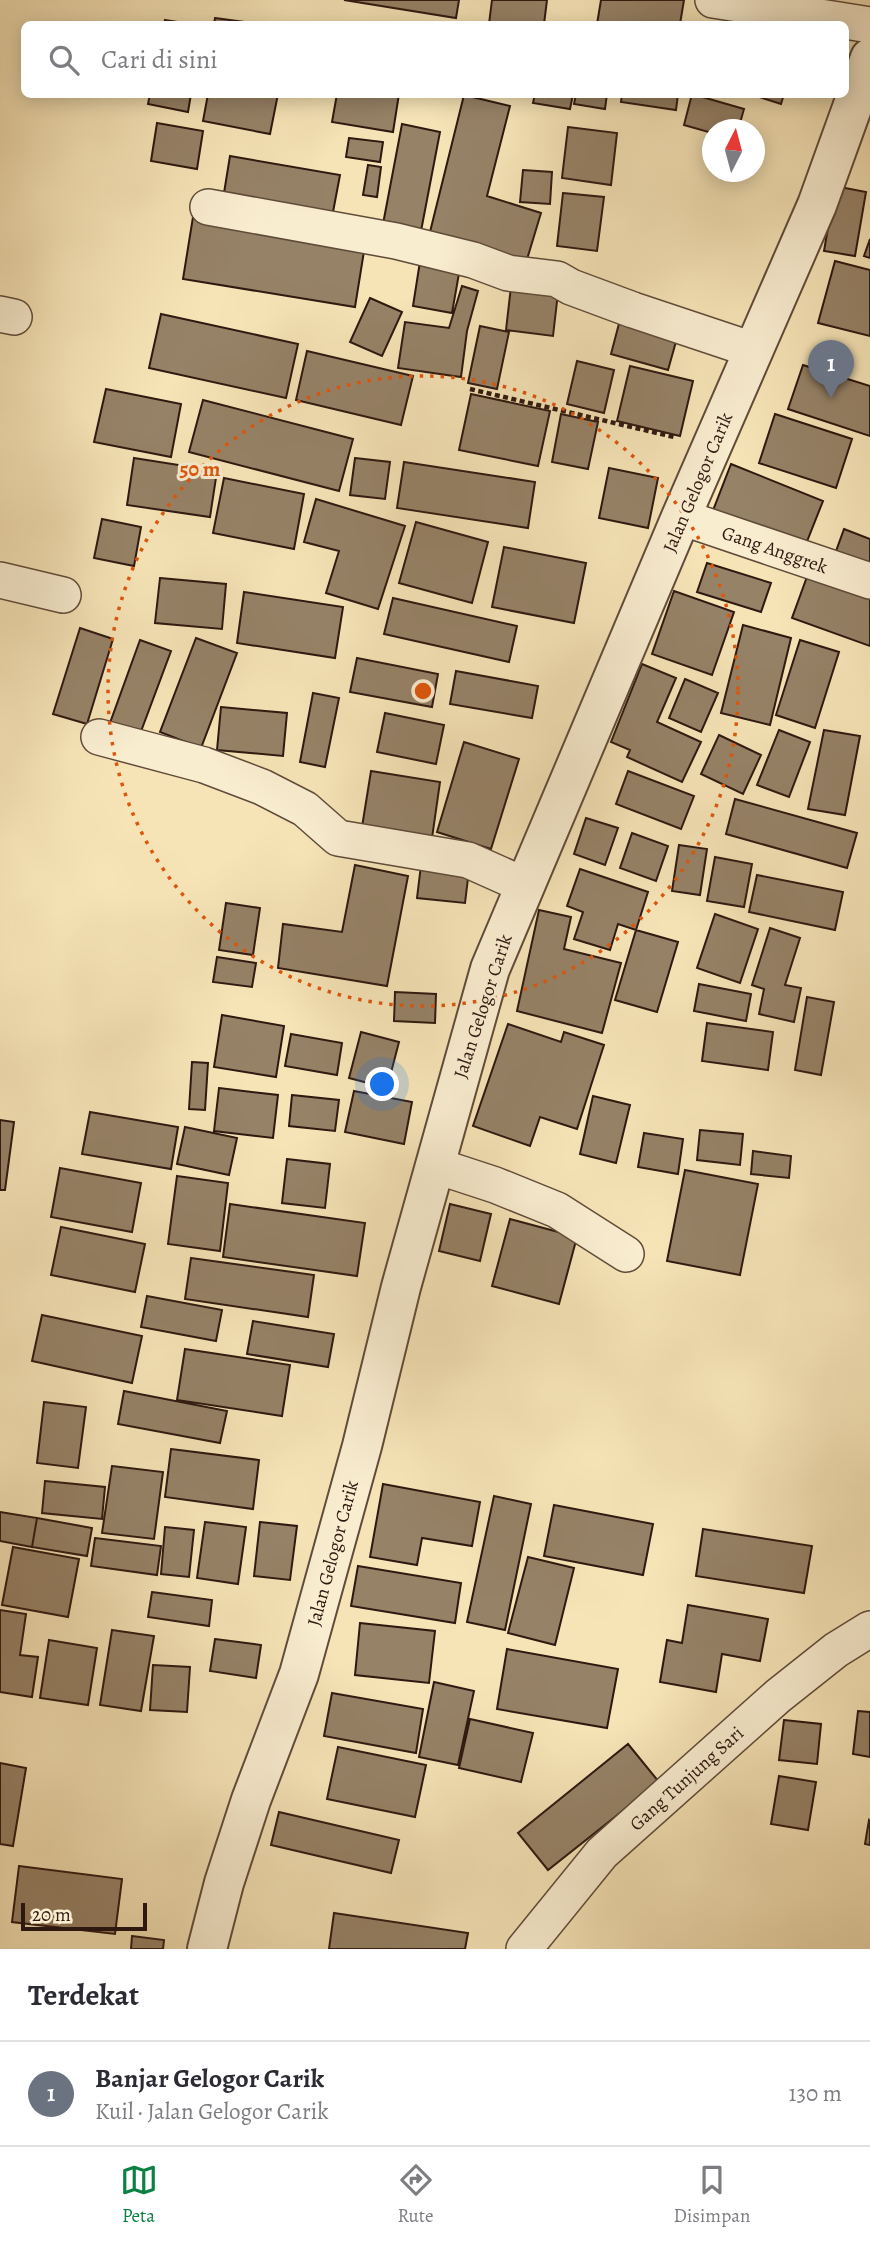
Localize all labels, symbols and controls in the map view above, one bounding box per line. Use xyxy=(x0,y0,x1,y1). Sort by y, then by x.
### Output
search box xyxy=(21,21,849,98)
icon: search xyxy=(45,41,83,79)
text: Cari di sini xyxy=(101,42,218,77)
north arrow xyxy=(702,119,765,182)
pin: 1 xyxy=(808,340,854,398)
street label: Jalan Gelogor Carik xyxy=(657,408,739,556)
text: 50 m xyxy=(180,455,221,483)
street label: Gang Anggrek xyxy=(718,520,832,580)
centre of rings xyxy=(411,679,435,703)
street label: Jalan Gelogor Carik xyxy=(447,930,519,1082)
your location xyxy=(365,1067,399,1101)
street label: Jalan Gelogor Carik xyxy=(301,1477,365,1629)
street label: Gang Tunjung Sari xyxy=(624,1720,749,1837)
scale bar xyxy=(21,1900,147,1932)
text: 20 m xyxy=(32,1902,71,1928)
text: Terdekat xyxy=(28,1975,139,2015)
text: Banjar Gelogor Carik xyxy=(95,2061,324,2096)
text: 1 xyxy=(47,2078,55,2109)
text: 130 m xyxy=(789,2078,842,2109)
text: Kuil · Jalan Gelogor Carik xyxy=(95,2096,329,2127)
tab: Peta xyxy=(120,2161,158,2229)
tab: Rute xyxy=(397,2161,435,2229)
tab: Disimpan xyxy=(674,2161,750,2229)

